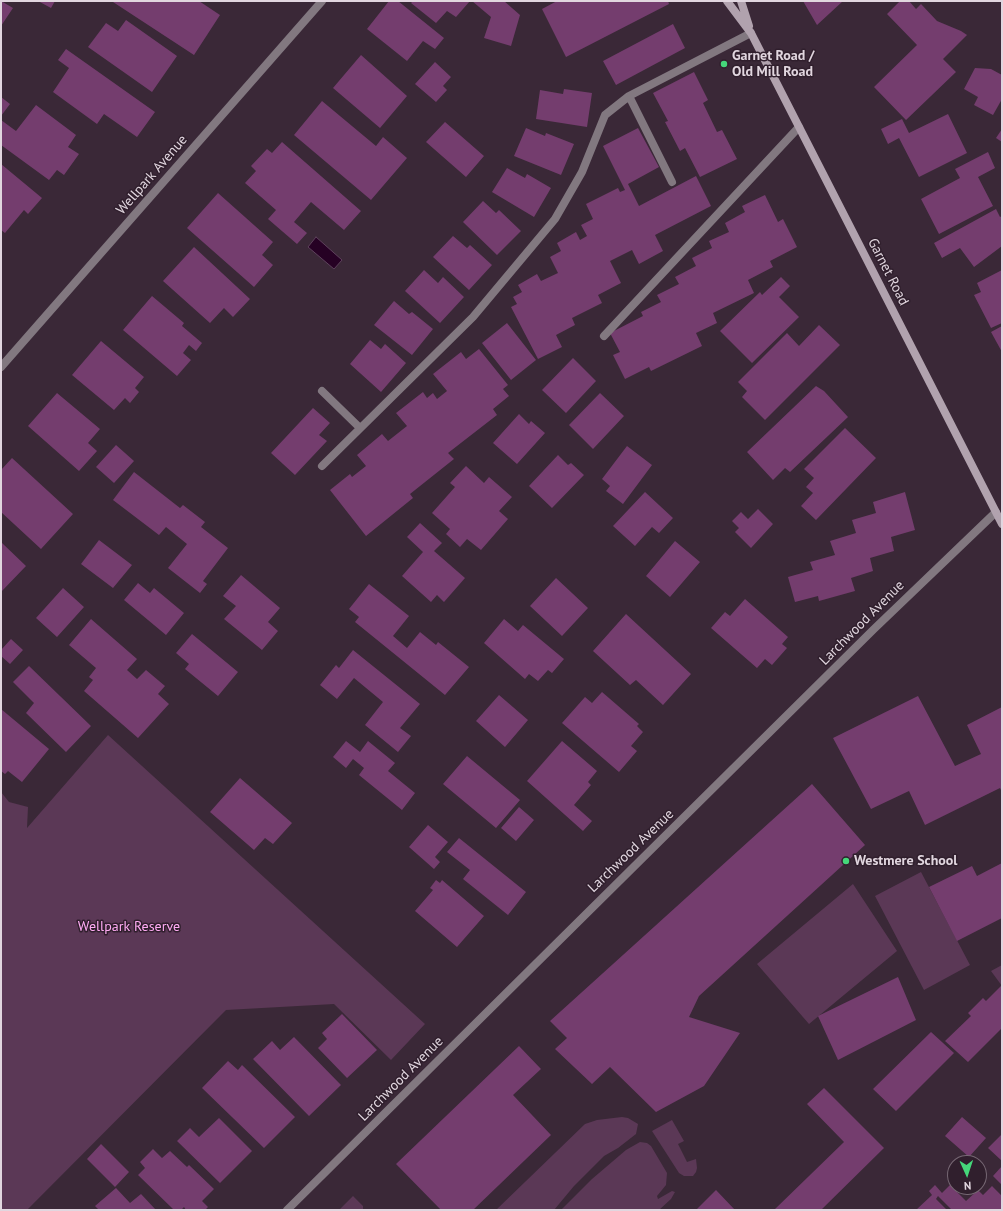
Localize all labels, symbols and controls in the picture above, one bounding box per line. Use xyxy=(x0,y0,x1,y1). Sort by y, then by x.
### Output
place label: Garnet Road / Old Mill Road xyxy=(732,48,815,80)
marker: Garnet Road / Old Mill Road xyxy=(719,59,729,69)
street label: Wellpark Avenue xyxy=(113,132,191,218)
street label: Garnet Road xyxy=(864,236,912,308)
street label: Larchwood Avenue xyxy=(816,577,908,669)
street label: Larchwood Avenue xyxy=(585,806,677,896)
place label: Westmere School xyxy=(854,853,957,869)
marker: Westmere School xyxy=(841,856,851,866)
park label: Wellpark Reserve xyxy=(78,919,180,935)
street label: Larchwood Avenue xyxy=(355,1033,447,1125)
north arrow xyxy=(947,1155,987,1195)
text: N xyxy=(964,1179,972,1193)

